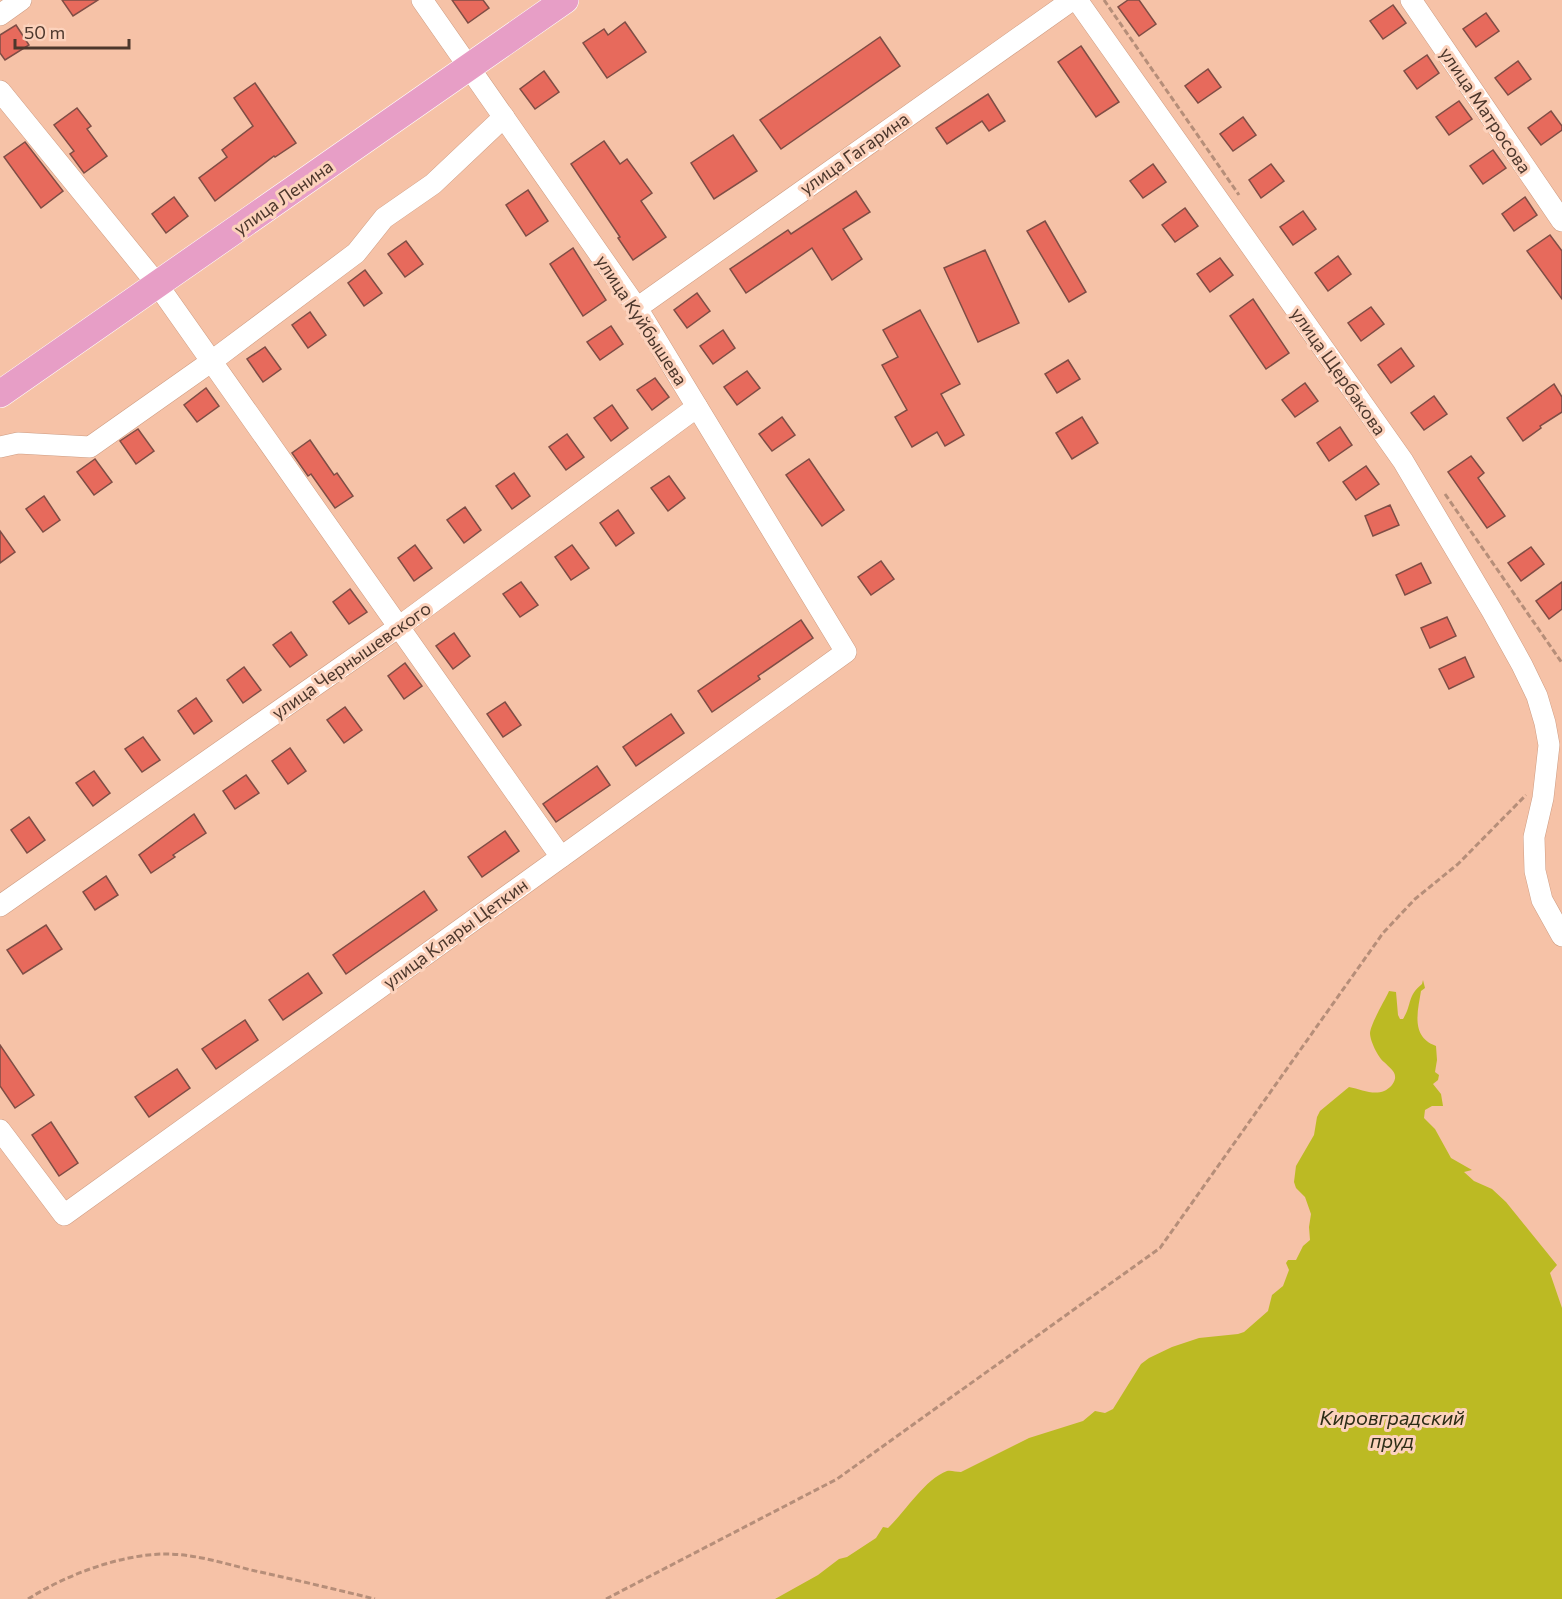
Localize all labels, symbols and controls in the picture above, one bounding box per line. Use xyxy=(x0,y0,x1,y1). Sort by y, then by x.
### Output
scale bar xyxy=(15,12,129,50)
text: 50 m xyxy=(24,21,65,43)
street label: улица Матросова xyxy=(1436,43,1536,177)
street label: улица Гагарина xyxy=(795,107,913,199)
street label: улица Ленина xyxy=(229,155,337,239)
street label: улица Куйбышева xyxy=(592,251,692,389)
street label: улица Щербакова xyxy=(1287,303,1391,439)
street label: улица Чернышевского xyxy=(267,597,435,723)
street label: улица Клары Цеткин xyxy=(378,873,532,993)
water label: Кировградский пруд xyxy=(1319,1405,1465,1452)

